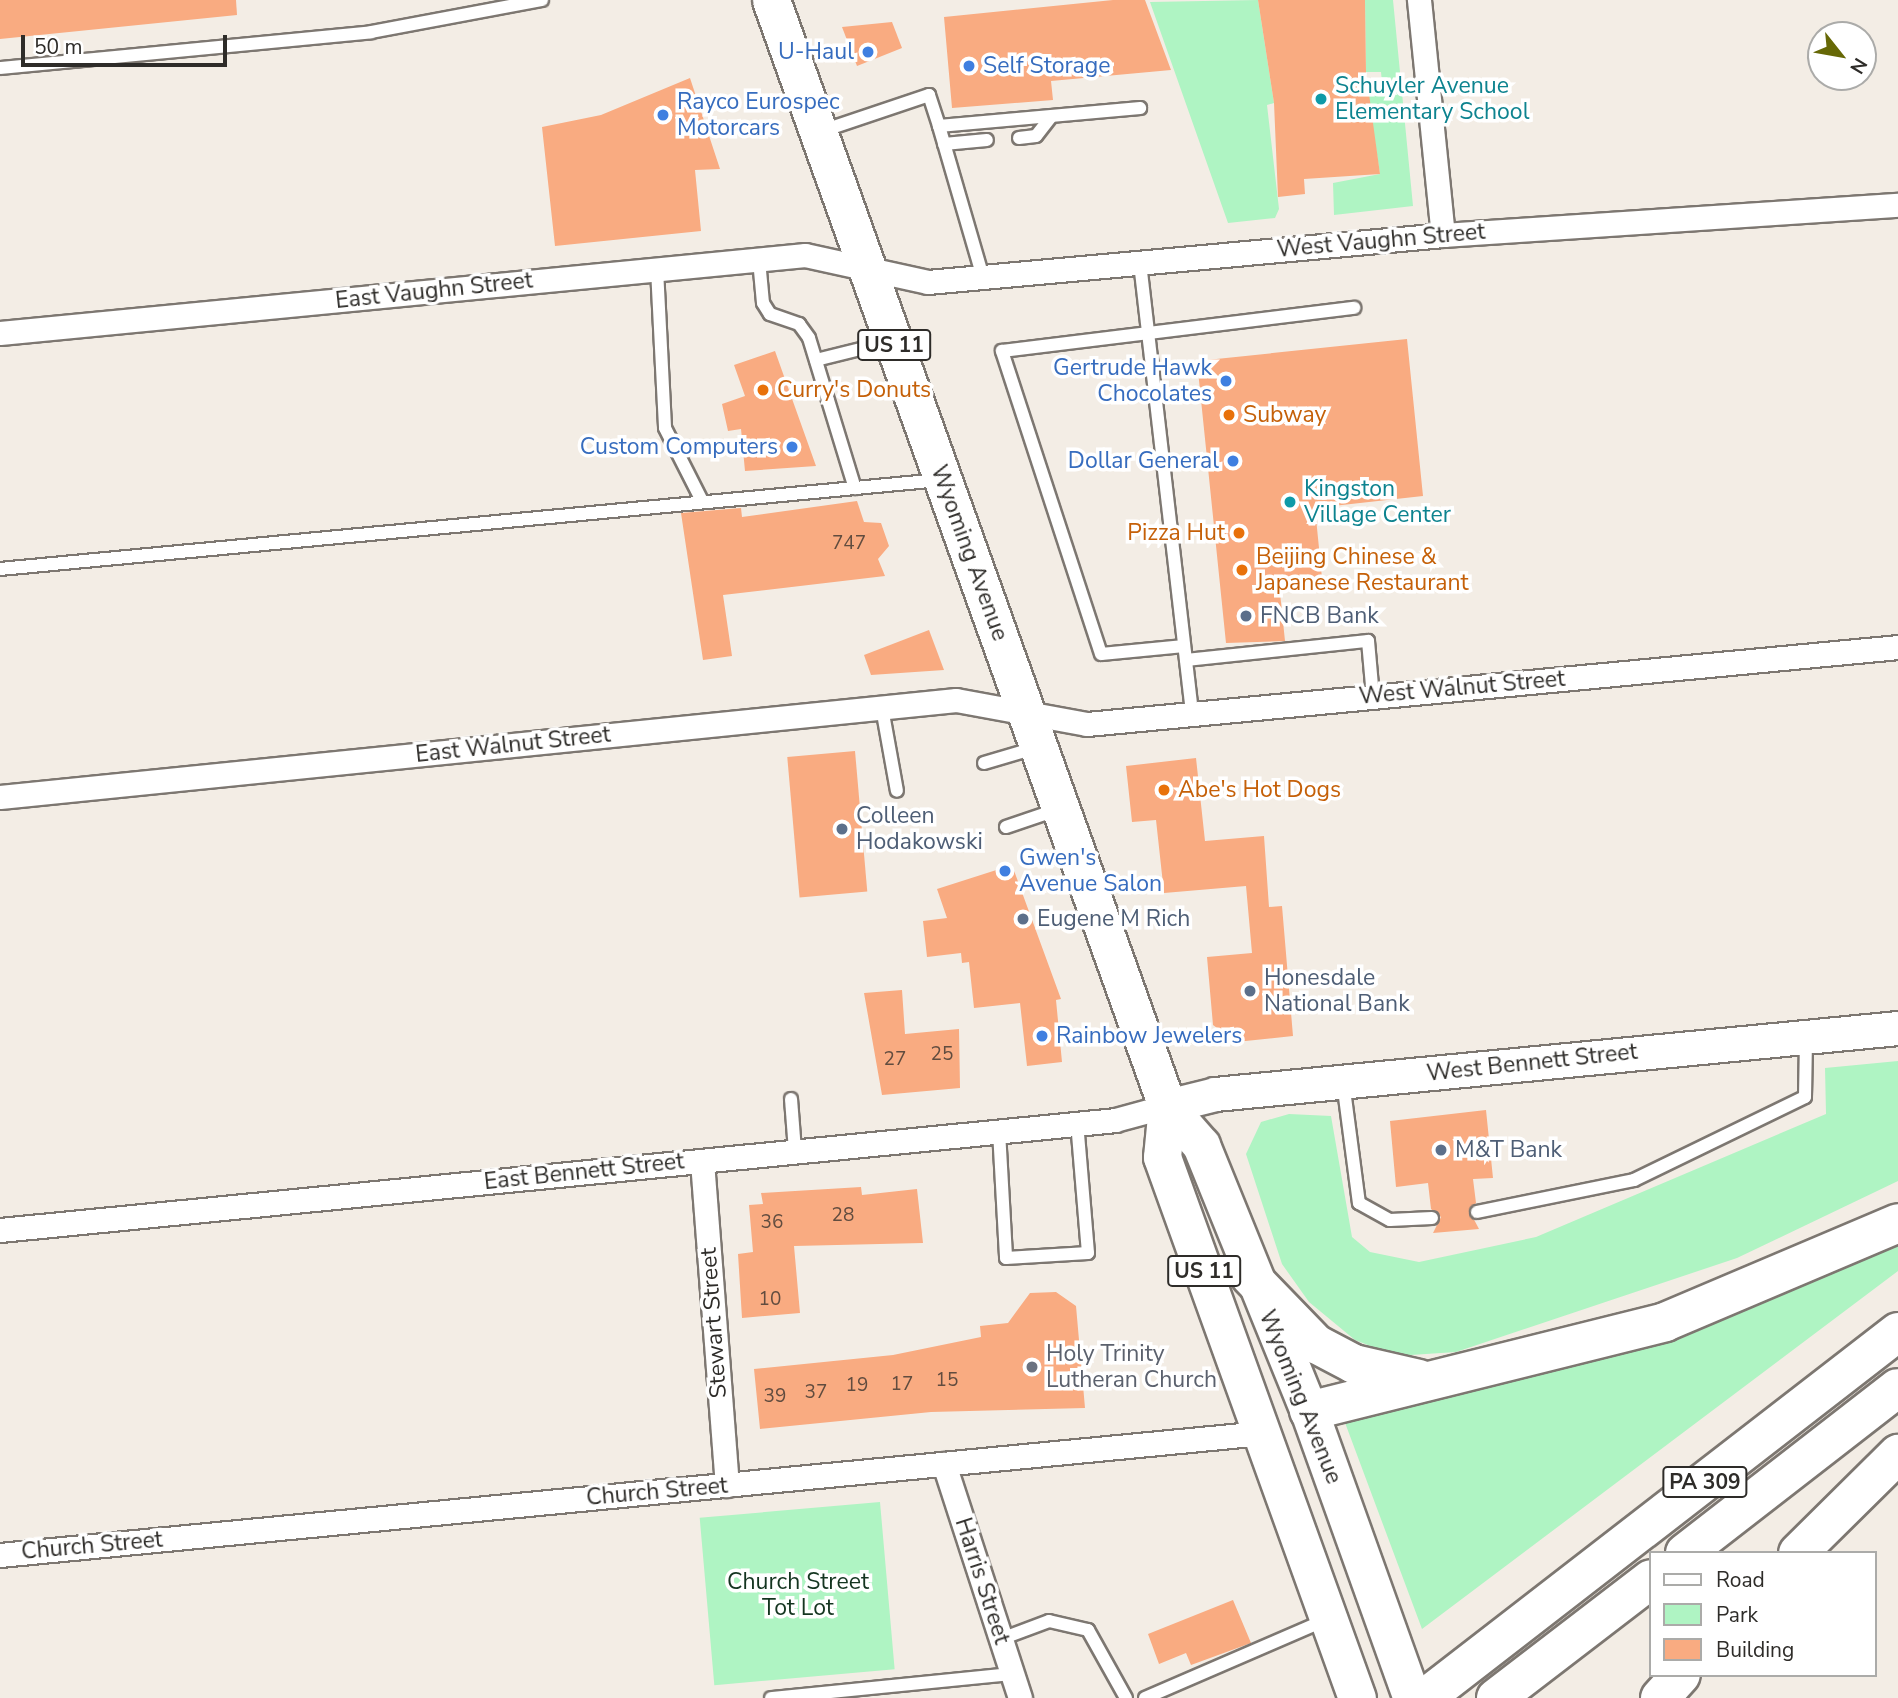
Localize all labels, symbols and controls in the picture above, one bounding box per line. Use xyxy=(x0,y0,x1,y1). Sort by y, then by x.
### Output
scale bar xyxy=(24,21,231,65)
north arrow xyxy=(1807,21,1877,91)
text: 50 m xyxy=(34,33,83,61)
place label: U-Haul xyxy=(778,38,854,66)
marker: U-Haul xyxy=(860,44,876,60)
place label: Self Storage xyxy=(983,52,1110,80)
text: N xyxy=(1843,53,1873,79)
marker: Self Storage xyxy=(961,58,977,74)
place label: Schuyler Avenue Elementary School xyxy=(1335,72,1529,126)
place label: Rayco Eurospec Motorcars xyxy=(677,88,840,142)
marker: Schuyler Avenue Elementary School xyxy=(1313,91,1329,107)
marker: Rayco Eurospec Motorcars xyxy=(655,107,671,123)
street label: West Vaughn Street xyxy=(1276,218,1486,264)
street label: East Vaughn Street xyxy=(334,267,534,315)
road number: US 11 xyxy=(856,328,932,362)
place label: Gertrude Hawk Chocolates xyxy=(1053,354,1212,408)
marker: Gertrude Hawk Chocolates xyxy=(1218,373,1234,389)
place label: Curry's Donuts xyxy=(777,376,931,404)
marker: Curry's Donuts xyxy=(755,382,771,398)
place label: Subway xyxy=(1243,401,1326,429)
marker: Subway xyxy=(1221,407,1237,423)
place label: Custom Computers xyxy=(580,433,778,461)
marker: Custom Computers xyxy=(784,439,800,455)
place label: Dollar General xyxy=(1068,447,1219,475)
marker: Dollar General xyxy=(1225,453,1241,469)
street label: Wyoming Avenue xyxy=(924,461,1014,645)
place label: Kingston Village Center xyxy=(1304,475,1451,529)
marker: Kingston Village Center xyxy=(1282,494,1298,510)
place label: Pizza Hut xyxy=(1127,519,1225,547)
marker: Pizza Hut xyxy=(1231,525,1247,541)
house number: 747 xyxy=(832,533,866,555)
place label: Beijing Chinese & Japanese Restaurant xyxy=(1256,543,1469,597)
marker: Beijing Chinese & Japanese Restaurant xyxy=(1234,562,1250,578)
place label: FNCB Bank xyxy=(1260,602,1379,630)
marker: FNCB Bank xyxy=(1238,608,1254,624)
street label: West Walnut Street xyxy=(1358,665,1566,711)
street label: East Walnut Street xyxy=(414,721,612,769)
place label: Abe's Hot Dogs xyxy=(1178,776,1341,804)
marker: Abe's Hot Dogs xyxy=(1156,782,1172,798)
place label: Colleen Hodakowski xyxy=(856,802,983,856)
marker: Colleen Hodakowski xyxy=(834,821,850,837)
place label: Gwen's Avenue Salon xyxy=(1019,844,1162,898)
marker: Gwen's Avenue Salon xyxy=(997,863,1013,879)
place label: Eugene M Rich xyxy=(1037,905,1190,933)
marker: Eugene M Rich xyxy=(1015,911,1031,927)
place label: Honesdale National Bank xyxy=(1264,964,1410,1018)
marker: Honesdale National Bank xyxy=(1242,983,1258,999)
place label: Rainbow Jewelers xyxy=(1056,1022,1242,1050)
marker: Rainbow Jewelers xyxy=(1034,1028,1050,1044)
street label: West Bennett Street xyxy=(1425,1038,1639,1088)
house number: 25 xyxy=(931,1044,953,1066)
house number: 27 xyxy=(884,1049,906,1071)
place label: M&T Bank xyxy=(1455,1136,1562,1164)
marker: M&T Bank xyxy=(1433,1142,1449,1158)
street label: East Bennett Street xyxy=(483,1148,685,1196)
house number: 28 xyxy=(832,1205,854,1227)
house number: 36 xyxy=(761,1212,783,1234)
street label: Stewart Street xyxy=(695,1247,733,1399)
road number: US 11 xyxy=(1166,1254,1242,1288)
house number: 10 xyxy=(759,1289,781,1311)
street label: Wyoming Avenue xyxy=(1253,1306,1347,1488)
place label: Holy Trinity Lutheran Church xyxy=(1046,1340,1217,1394)
marker: Holy Trinity Lutheran Church xyxy=(1024,1359,1040,1375)
house number: 15 xyxy=(936,1370,958,1392)
house number: 17 xyxy=(891,1374,913,1396)
house number: 19 xyxy=(846,1375,868,1397)
house number: 37 xyxy=(805,1382,827,1404)
house number: 39 xyxy=(764,1386,786,1408)
road number: PA 309 xyxy=(1661,1464,1749,1500)
street label: Church Street xyxy=(585,1472,729,1512)
street label: Harris Street xyxy=(949,1514,1015,1648)
street label: Church Street xyxy=(20,1526,164,1566)
legend xyxy=(1650,1551,1877,1677)
text: Road xyxy=(1716,1566,1765,1594)
park label: Church Street Tot Lot xyxy=(727,1568,869,1622)
text: Park xyxy=(1716,1601,1758,1629)
text: Building xyxy=(1716,1636,1794,1664)

